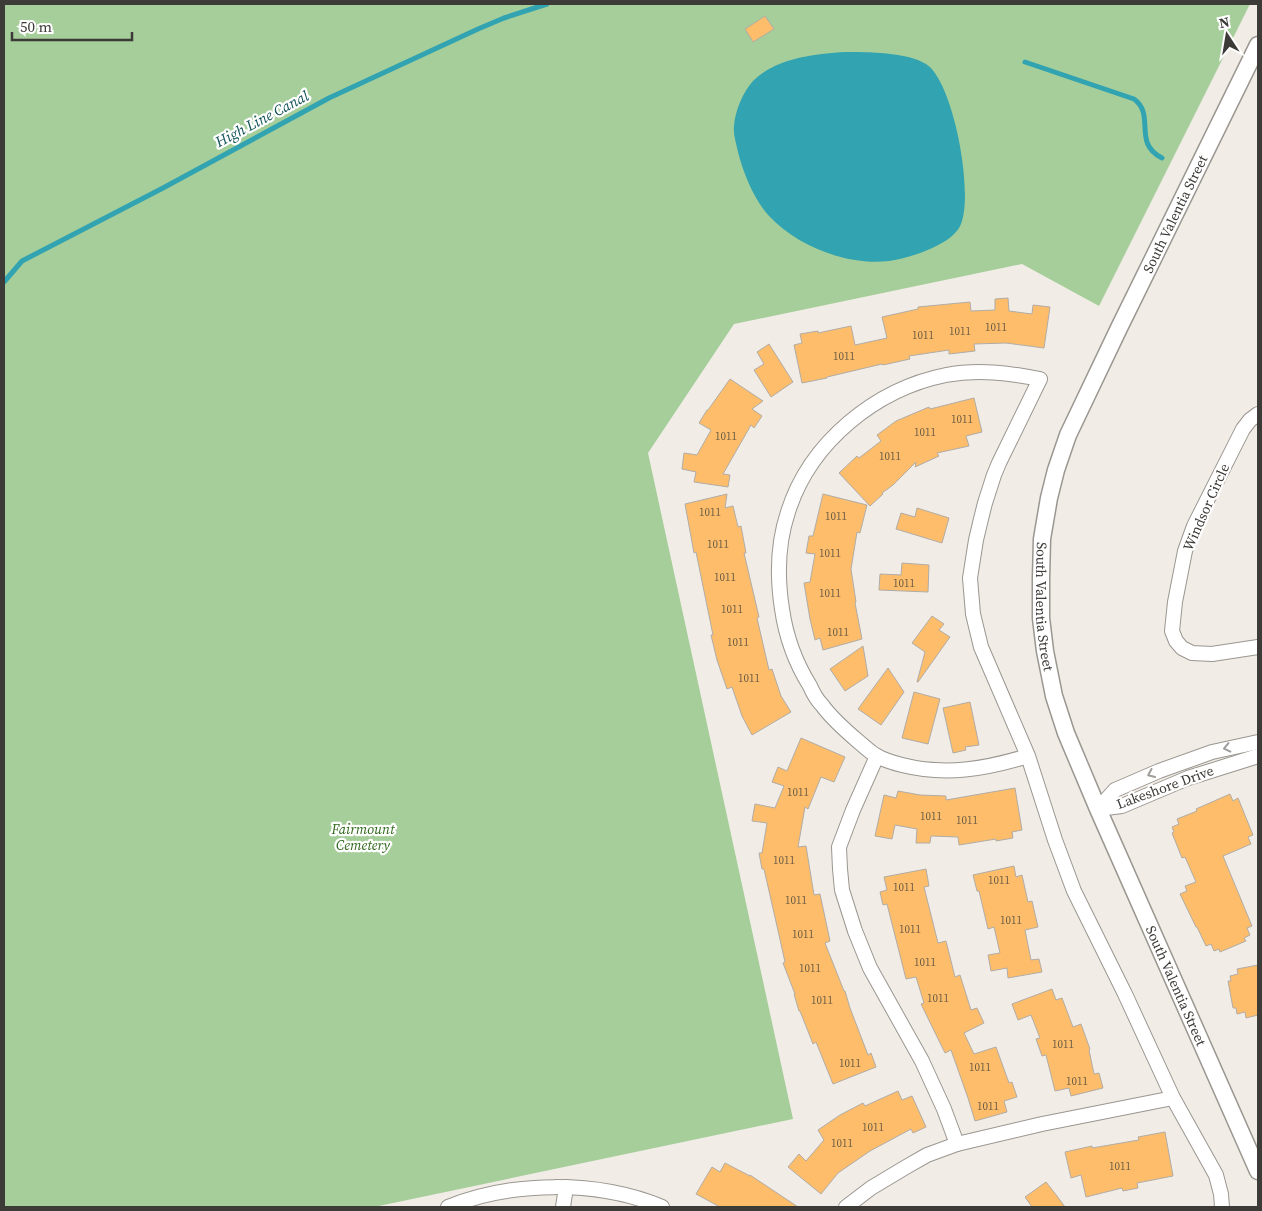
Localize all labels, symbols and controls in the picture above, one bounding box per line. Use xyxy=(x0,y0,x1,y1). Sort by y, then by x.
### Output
scale bar xyxy=(12,10,132,42)
north arrow xyxy=(1202,10,1252,60)
text: N xyxy=(1217,11,1231,33)
text: 50 m xyxy=(20,16,52,37)
water label: High Line Canal xyxy=(210,85,313,152)
street label: South Valentia Street xyxy=(1138,151,1212,276)
house number: 1011 xyxy=(985,320,1007,335)
house number: 1011 xyxy=(949,324,971,339)
house number: 1011 xyxy=(912,328,934,343)
house number: 1011 xyxy=(833,349,855,364)
house number: 1011 xyxy=(951,412,973,427)
house number: 1011 xyxy=(914,425,936,440)
house number: 1011 xyxy=(715,429,737,444)
house number: 1011 xyxy=(879,449,901,464)
street label: Windsor Circle xyxy=(1178,460,1234,554)
house number: 1011 xyxy=(699,505,721,520)
house number: 1011 xyxy=(825,509,847,524)
house number: 1011 xyxy=(707,537,729,552)
street label: South Valentia Street xyxy=(1031,542,1059,673)
house number: 1011 xyxy=(819,546,841,561)
house number: 1011 xyxy=(714,570,736,585)
house number: 1011 xyxy=(893,576,915,591)
house number: 1011 xyxy=(819,586,841,601)
house number: 1011 xyxy=(721,602,743,617)
house number: 1011 xyxy=(827,625,849,640)
house number: 1011 xyxy=(727,635,749,650)
house number: 1011 xyxy=(738,671,760,686)
one-way arrow xyxy=(1223,742,1232,753)
street label: Lakeshore Drive xyxy=(1114,760,1216,814)
one-way arrow xyxy=(1147,768,1156,779)
house number: 1011 xyxy=(787,785,809,800)
house number: 1011 xyxy=(920,809,942,824)
house number: 1011 xyxy=(956,813,978,828)
park label: Fairmount Cemetery xyxy=(330,819,396,855)
house number: 1011 xyxy=(773,853,795,868)
house number: 1011 xyxy=(988,873,1010,888)
house number: 1011 xyxy=(893,880,915,895)
house number: 1011 xyxy=(785,893,807,908)
house number: 1011 xyxy=(1000,913,1022,928)
house number: 1011 xyxy=(899,922,921,937)
street label: South Valentia Street xyxy=(1141,923,1212,1049)
house number: 1011 xyxy=(792,927,814,942)
house number: 1011 xyxy=(914,955,936,970)
house number: 1011 xyxy=(799,961,821,976)
house number: 1011 xyxy=(927,991,949,1006)
house number: 1011 xyxy=(811,993,833,1008)
house number: 1011 xyxy=(1052,1037,1074,1052)
house number: 1011 xyxy=(839,1056,861,1071)
house number: 1011 xyxy=(969,1060,991,1075)
house number: 1011 xyxy=(1066,1074,1088,1089)
house number: 1011 xyxy=(977,1099,999,1114)
house number: 1011 xyxy=(862,1120,884,1135)
house number: 1011 xyxy=(831,1136,853,1151)
house number: 1011 xyxy=(1109,1159,1131,1174)

